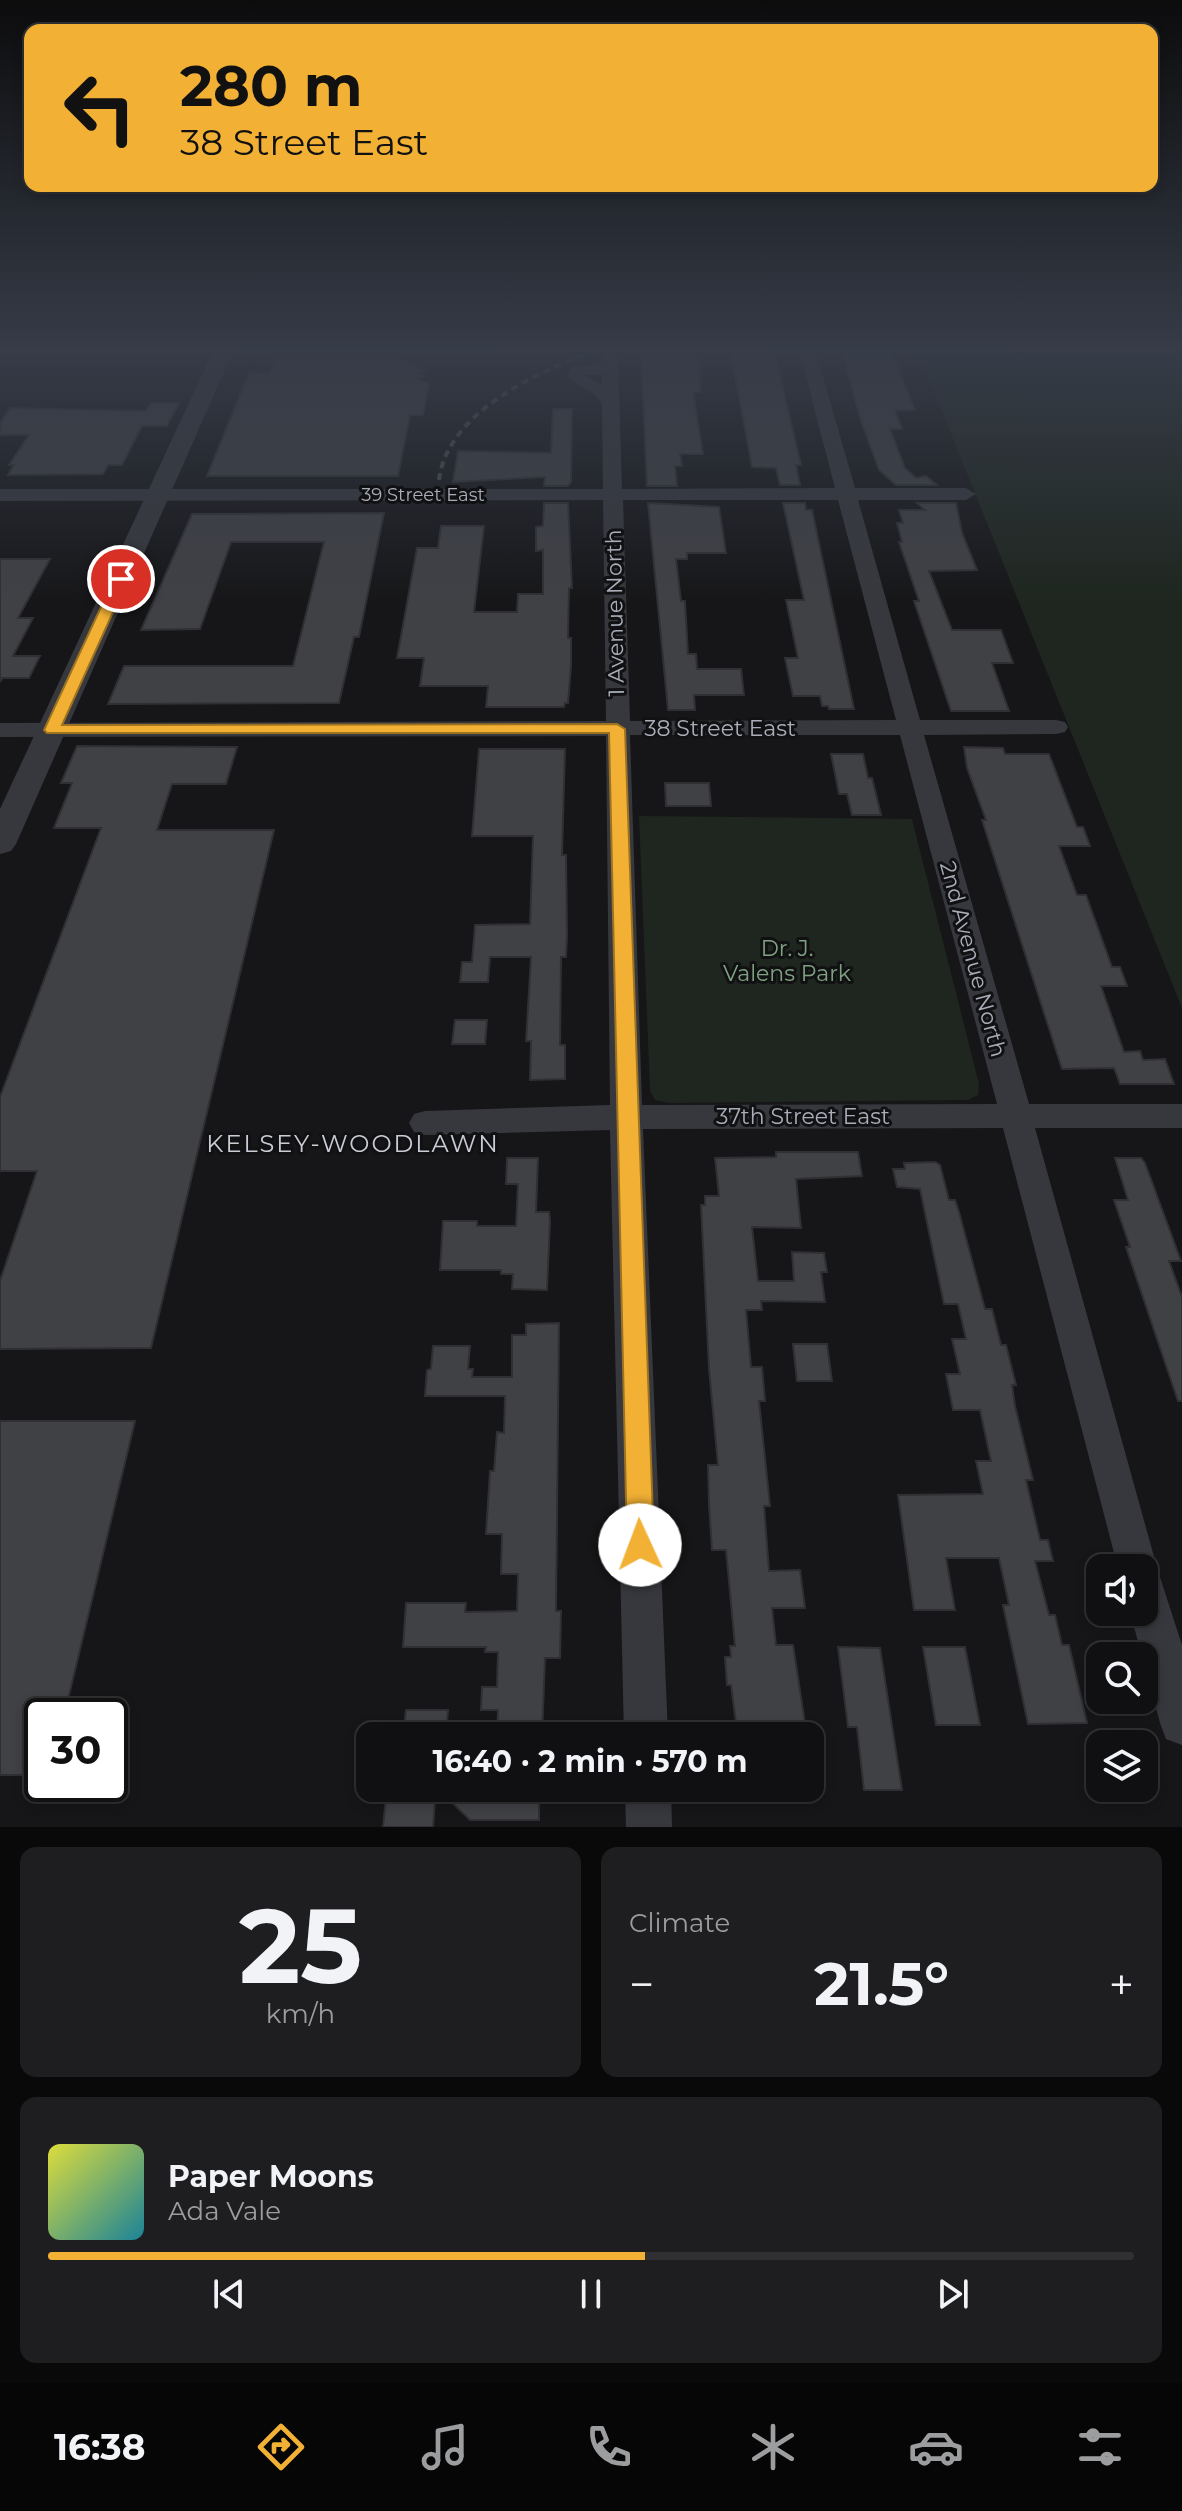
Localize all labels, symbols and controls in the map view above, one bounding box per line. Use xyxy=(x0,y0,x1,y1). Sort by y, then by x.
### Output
text: 280 m xyxy=(180,52,363,120)
icon: left xyxy=(48,56,152,160)
text: 38 Street East xyxy=(180,120,428,164)
street label: 39 Street East xyxy=(361,484,485,506)
street label: 1 Avenue North xyxy=(600,529,630,697)
pin xyxy=(87,545,155,613)
icon: arrive xyxy=(99,557,143,601)
street label: 38 Street East xyxy=(644,715,796,742)
street label: 2nd Avenue North xyxy=(934,858,1012,1060)
park label: Dr. J. Valens Park xyxy=(723,935,852,987)
street label: 37th Street East xyxy=(716,1103,890,1130)
district label: KELSEY-WOODLAWN xyxy=(206,1129,500,1158)
position arrow xyxy=(598,1503,682,1587)
map controls xyxy=(1086,1554,1158,1802)
button: sound xyxy=(1086,1554,1158,1626)
button: search xyxy=(1086,1642,1158,1714)
speed limit sign: 30 xyxy=(24,1698,128,1802)
button: layers xyxy=(1086,1730,1158,1802)
text: 16:40 · 2 min · 570 m xyxy=(432,1743,748,1780)
text: 25 xyxy=(239,1882,362,2009)
text: Climate xyxy=(629,1907,730,1939)
text: 21.5° xyxy=(814,1947,949,2020)
text: − xyxy=(629,1957,654,2011)
text: + xyxy=(1109,1957,1134,2011)
text: km/h xyxy=(266,1998,335,2030)
text: Paper Moons xyxy=(168,2158,374,2195)
text: Ada Vale xyxy=(168,2195,281,2227)
icon: previous xyxy=(207,2272,251,2316)
icon: pause xyxy=(569,2272,613,2316)
icon: next xyxy=(931,2272,975,2316)
icon: directions xyxy=(253,2419,309,2475)
icon: music xyxy=(417,2419,473,2475)
icon: phone xyxy=(581,2419,637,2475)
icon: climate xyxy=(745,2419,801,2475)
icon: car xyxy=(908,2419,964,2475)
icon: filters xyxy=(1072,2419,1128,2475)
text: 16:38 xyxy=(54,2425,145,2469)

